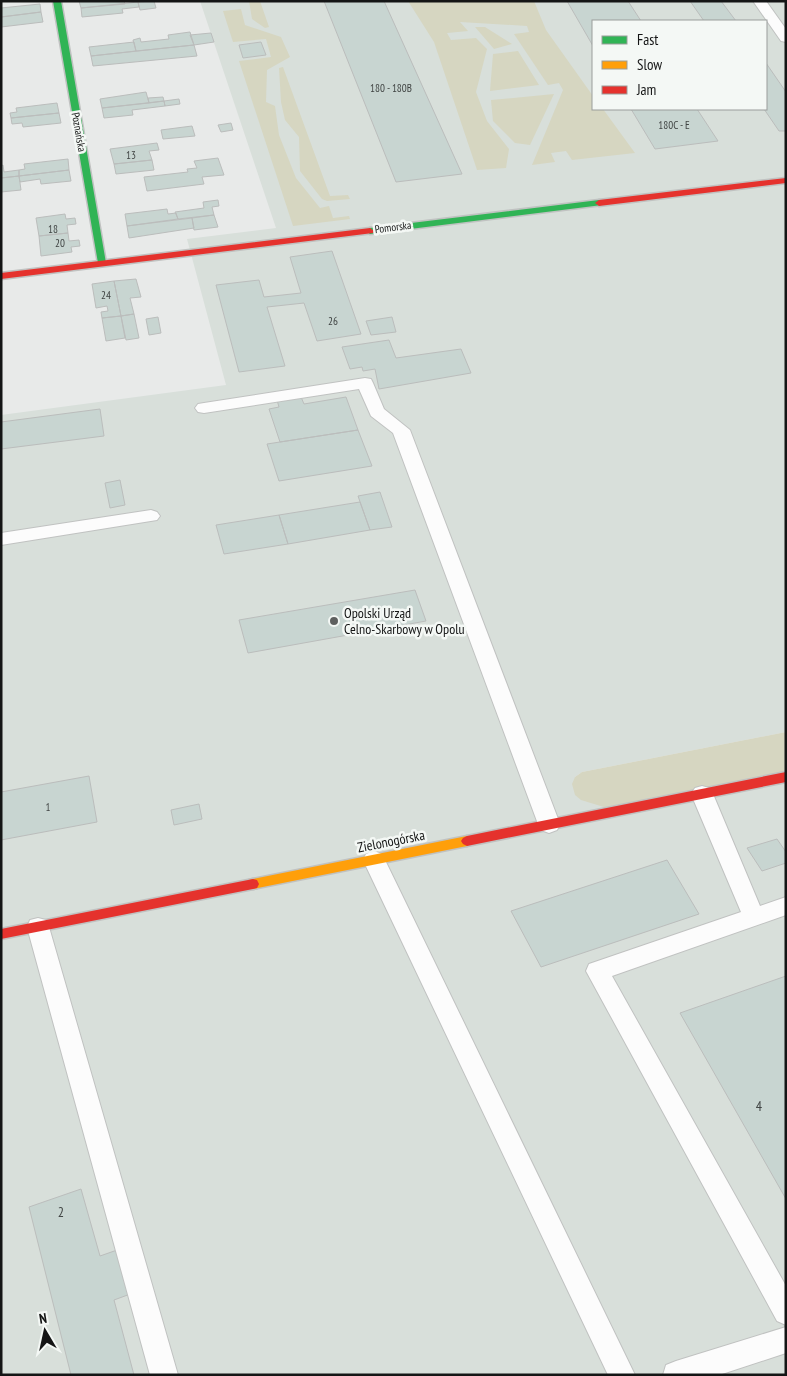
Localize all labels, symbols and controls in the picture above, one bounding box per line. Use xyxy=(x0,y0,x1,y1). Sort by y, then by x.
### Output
legend xyxy=(592,20,767,110)
text: Fast xyxy=(637,30,658,49)
text: Slow xyxy=(637,55,662,74)
text: Jam xyxy=(636,80,656,99)
house number: 180 - 180B xyxy=(370,81,412,95)
street label: Poznańska xyxy=(69,111,89,153)
house number: 180C - E xyxy=(658,118,690,132)
house number: 13 xyxy=(126,148,136,162)
street label: Pomorska xyxy=(374,218,412,236)
house number: 18 xyxy=(48,222,58,236)
house number: 20 xyxy=(55,236,65,250)
house number: 24 xyxy=(101,288,111,302)
house number: 26 xyxy=(328,314,338,328)
place label: Opolski Urząd Celno-Skarbowy w Opolu xyxy=(344,604,465,638)
marker: Opolski Urząd Celno-Skarbowy w Opolu xyxy=(328,615,340,627)
house number: 1 xyxy=(46,800,51,814)
street label: Zielonogórska xyxy=(356,826,426,856)
house number: 4 xyxy=(756,1097,763,1115)
house number: 2 xyxy=(58,1203,64,1221)
north arrow xyxy=(20,1306,70,1356)
text: N xyxy=(38,1309,48,1328)

